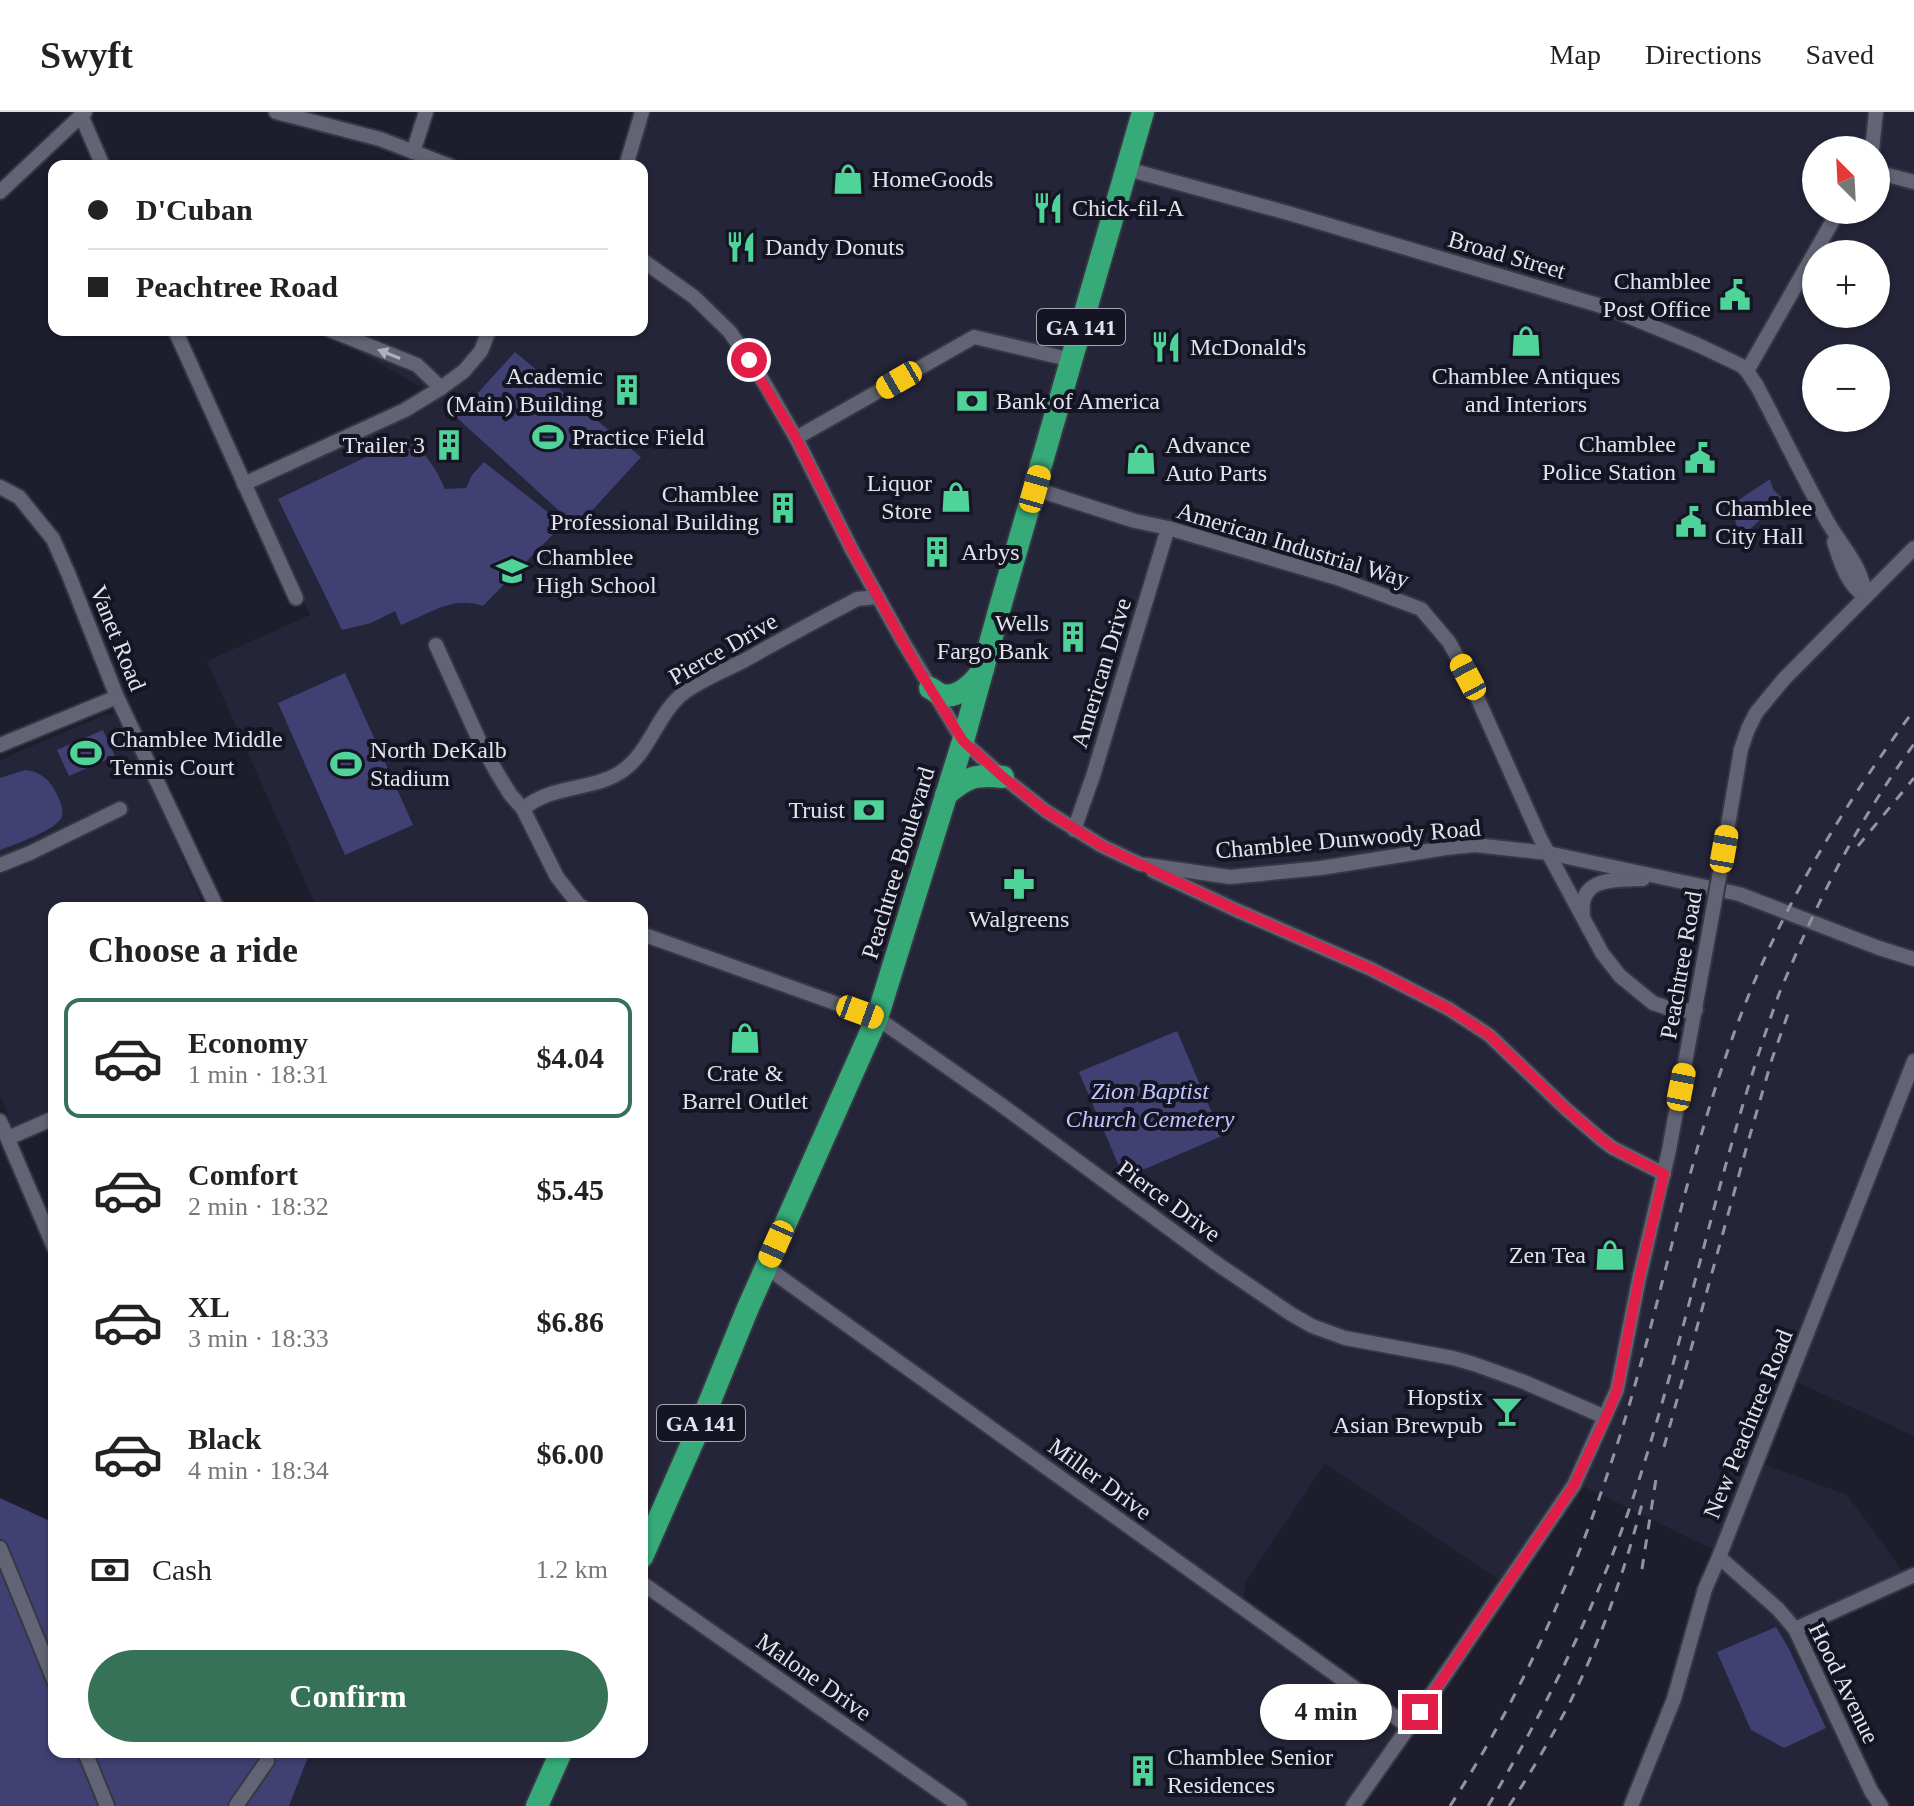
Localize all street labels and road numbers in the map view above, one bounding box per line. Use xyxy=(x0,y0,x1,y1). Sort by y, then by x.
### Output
street label: Broad Street xyxy=(1445,226,1569,284)
road number: GA 141 xyxy=(1037,309,1125,345)
street label: American Industrial Way xyxy=(1174,497,1412,593)
street label: Vanet Road xyxy=(85,582,151,694)
street label: American Drive xyxy=(1066,595,1136,751)
street label: Pierce Drive xyxy=(664,608,782,690)
street label: Peachtree Boulevard xyxy=(856,764,940,962)
street label: Chamblee Dunwoody Road xyxy=(1214,814,1482,864)
street label: Peachtree Road xyxy=(1655,889,1707,1041)
street label: Pierce Drive xyxy=(1113,1155,1225,1247)
street label: New Peachtree Road xyxy=(1698,1326,1798,1522)
road number: GA 141 xyxy=(657,1405,745,1441)
street label: Miller Drive xyxy=(1044,1433,1156,1525)
street label: Hood Avenue xyxy=(1804,1618,1884,1748)
street label: Malone Drive xyxy=(752,1628,876,1726)

